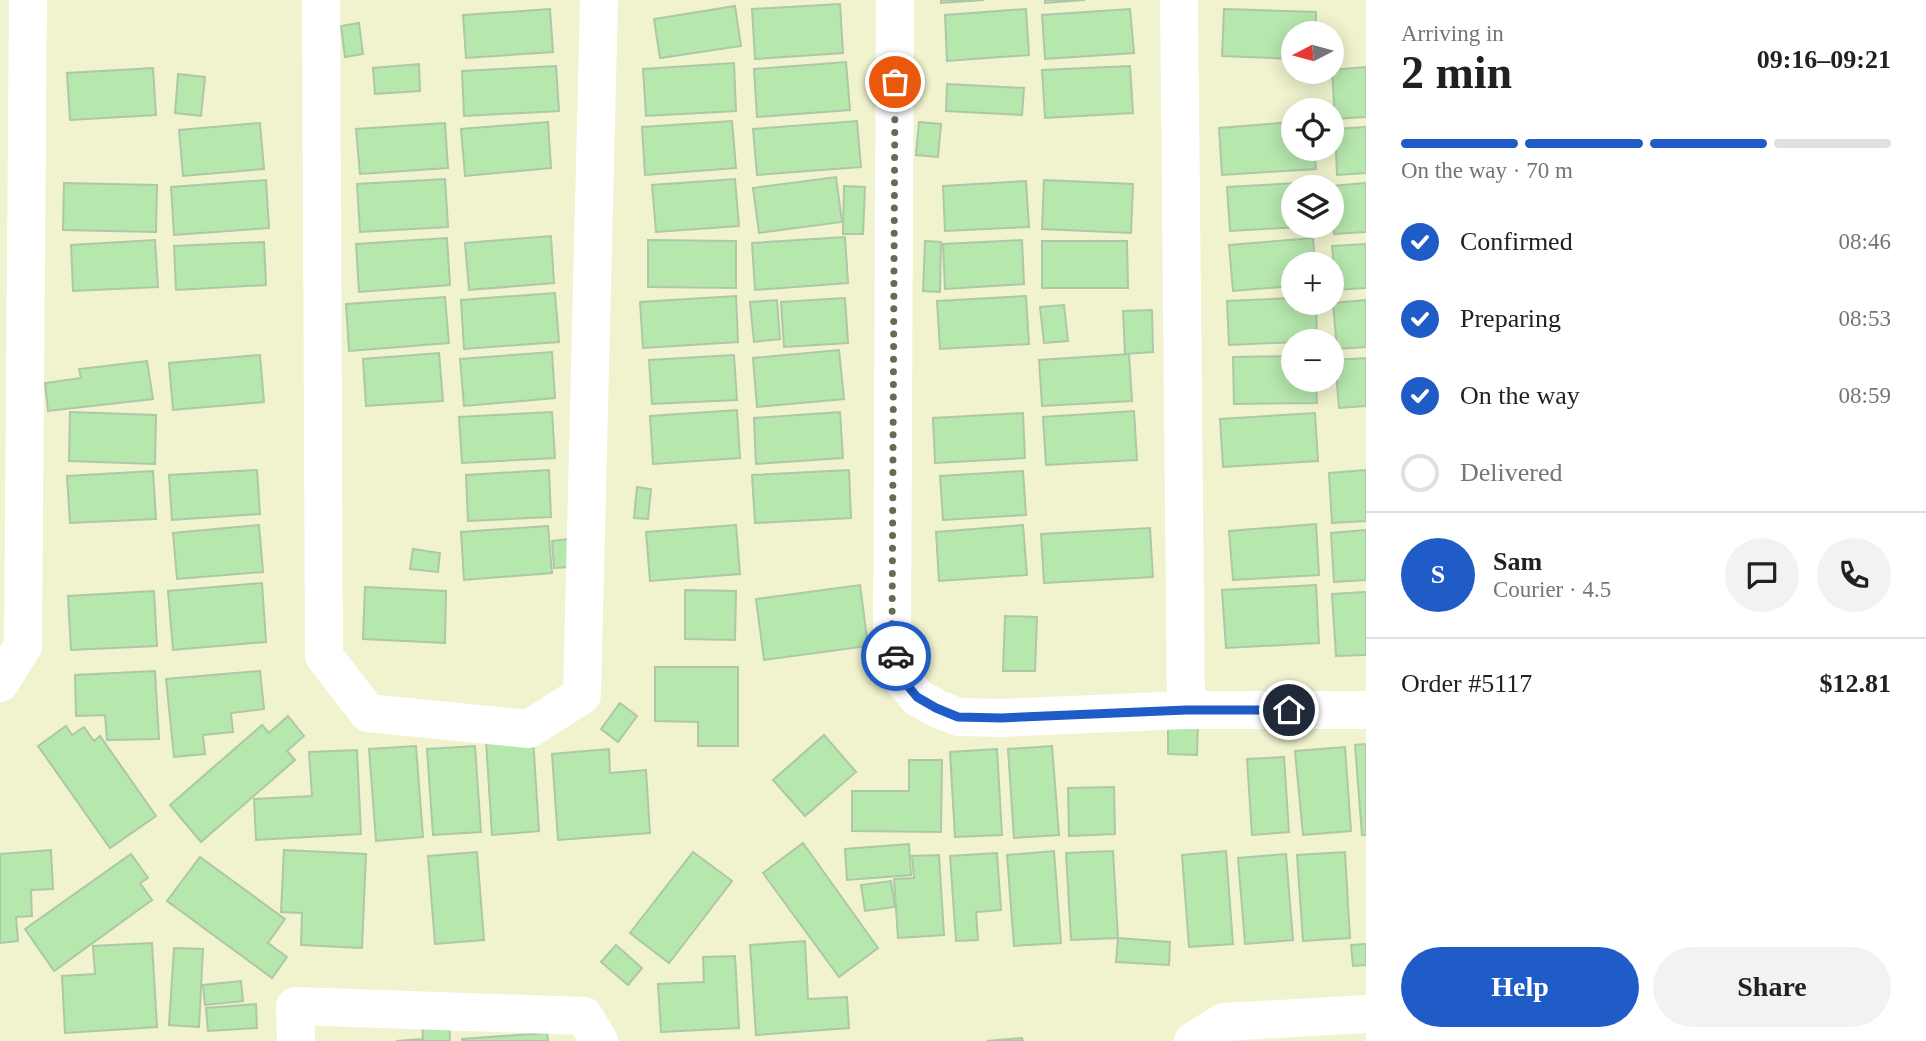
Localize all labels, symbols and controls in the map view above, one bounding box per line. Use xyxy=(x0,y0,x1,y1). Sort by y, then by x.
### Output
north arrow xyxy=(1281,21,1344,84)
map controls xyxy=(1281,21,1344,392)
text: Arriving in xyxy=(1401,21,1504,46)
text: 09:16–09:21 xyxy=(1757,45,1891,74)
text: 2 min xyxy=(1401,47,1512,98)
pin xyxy=(865,52,925,112)
icon: bag xyxy=(876,63,914,101)
button: locate xyxy=(1281,98,1344,161)
text: On the way · 70 m xyxy=(1401,158,1573,183)
button: layers xyxy=(1281,175,1344,238)
icon: check xyxy=(1401,223,1439,261)
text: Confirmed xyxy=(1460,227,1573,256)
text: 08:46 xyxy=(1839,229,1891,254)
button: + xyxy=(1281,252,1344,315)
icon: check xyxy=(1401,300,1439,338)
text: Preparing xyxy=(1460,304,1561,333)
text: 08:53 xyxy=(1839,306,1891,331)
button: − xyxy=(1281,329,1344,392)
icon: check xyxy=(1401,377,1439,415)
text: On the way xyxy=(1460,381,1580,410)
text: 08:59 xyxy=(1839,383,1891,408)
text: Delivered xyxy=(1460,458,1563,487)
button: chat xyxy=(1725,538,1799,612)
button: phone xyxy=(1817,538,1891,612)
text: Sam xyxy=(1493,547,1542,576)
text: S xyxy=(1431,560,1445,589)
text: Courier · 4.5 xyxy=(1493,577,1611,602)
courier xyxy=(861,621,931,691)
icon: car xyxy=(877,637,915,675)
text: Order #5117 xyxy=(1401,669,1532,698)
text: $12.81 xyxy=(1820,669,1891,698)
pin xyxy=(1259,680,1319,740)
icon: home xyxy=(1270,691,1308,729)
button: Help xyxy=(1401,947,1639,1027)
button: Share xyxy=(1653,947,1891,1027)

